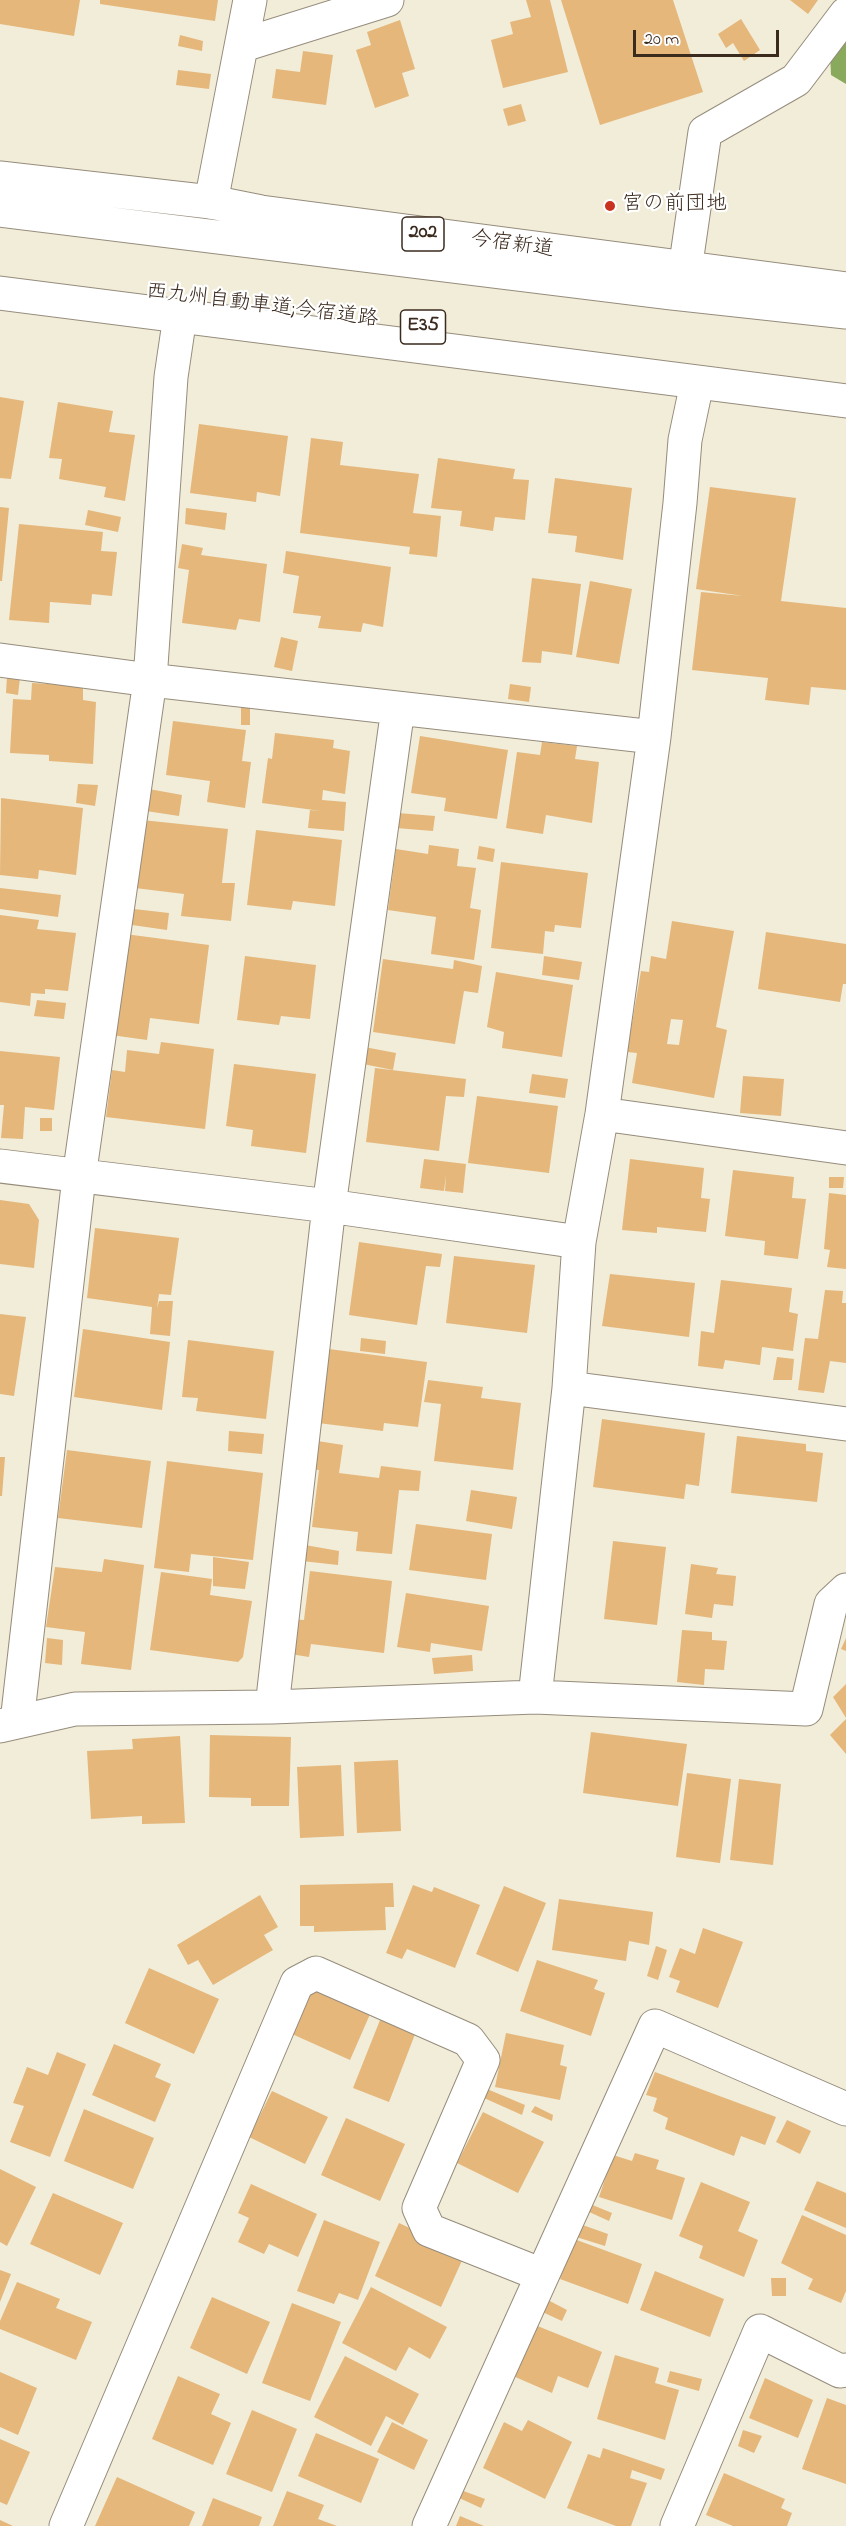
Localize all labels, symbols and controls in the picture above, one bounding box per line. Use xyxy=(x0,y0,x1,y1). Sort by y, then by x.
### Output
scale bar xyxy=(636,18,782,56)
text: 20 m xyxy=(644,27,679,53)
place label: 宮の前団地 xyxy=(622,193,727,219)
marker: 宮の前団地 xyxy=(603,199,617,213)
road number: 202 xyxy=(402,217,444,251)
street label: 今宿新道 xyxy=(469,228,555,264)
street label: 西九州自動車道;今宿道路 xyxy=(144,280,380,334)
road number: E35 xyxy=(400,310,446,344)

